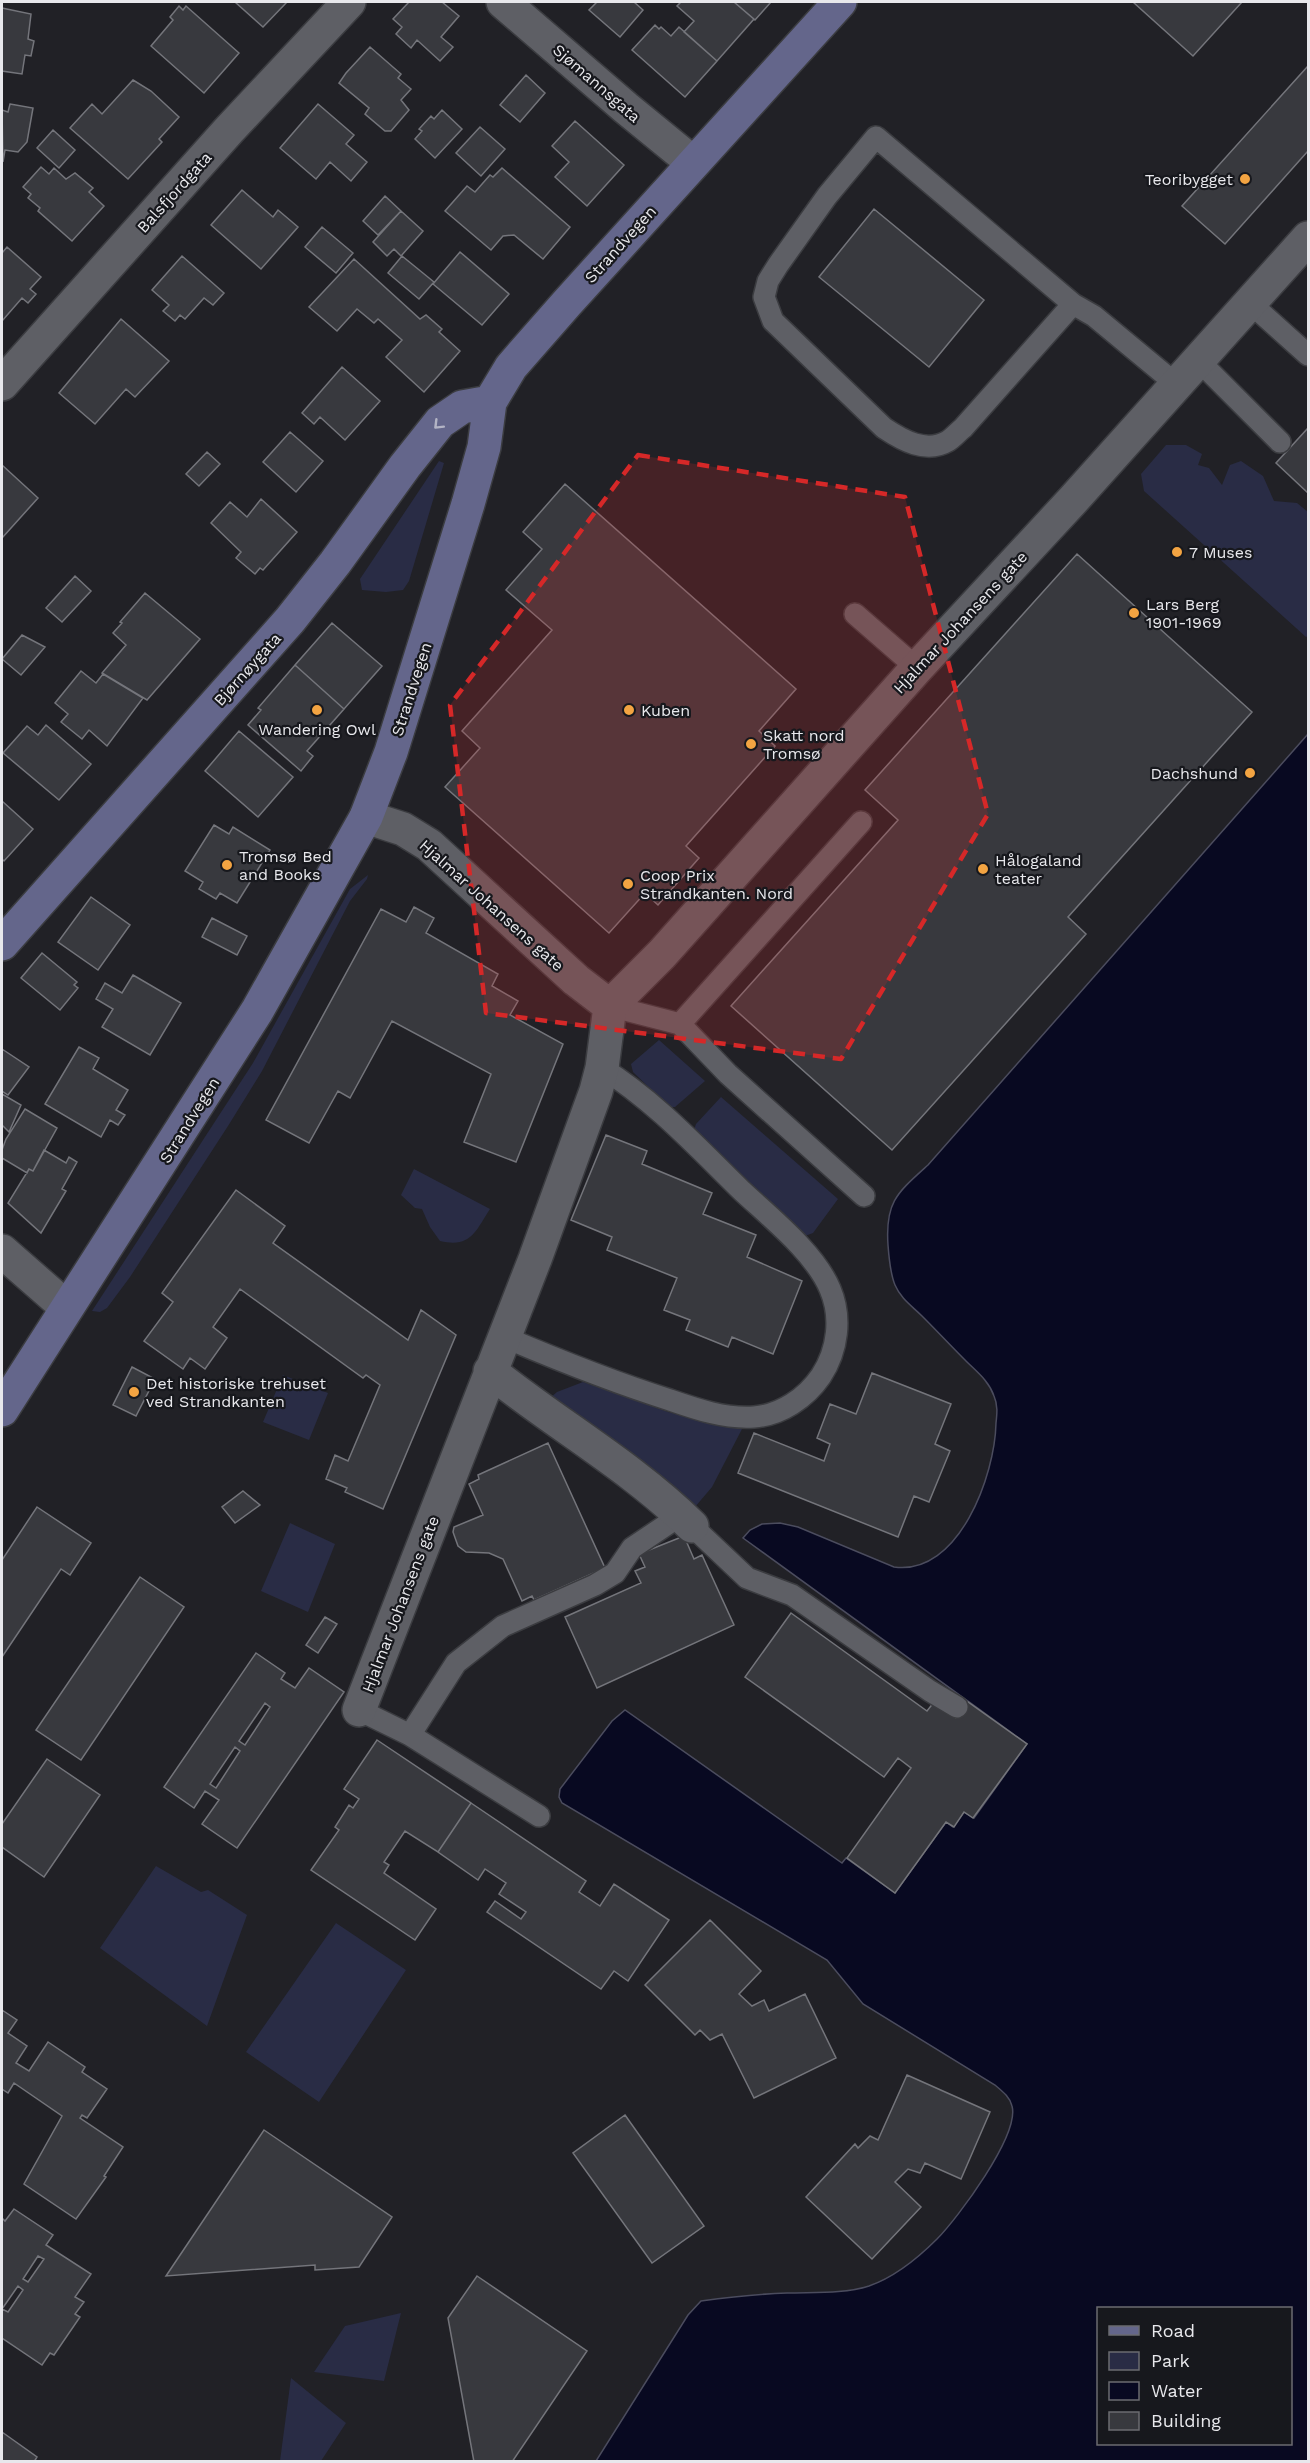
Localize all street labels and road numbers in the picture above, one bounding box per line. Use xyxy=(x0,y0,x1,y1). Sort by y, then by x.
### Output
street label: Sjømannsgata xyxy=(549,40,644,126)
street label: Balsfjordgata xyxy=(133,148,216,237)
street label: Strandvegen xyxy=(581,202,660,287)
street label: Hjalmar Johansens gate xyxy=(889,547,1031,697)
street label: Bjørnøygata xyxy=(210,629,285,710)
street label: Strandvegen xyxy=(387,640,436,738)
street label: Hjalmar Johansens gate xyxy=(416,836,568,975)
street label: Strandvegen xyxy=(156,1074,223,1167)
street label: Hjalmar Johansens gate xyxy=(358,1513,443,1695)

